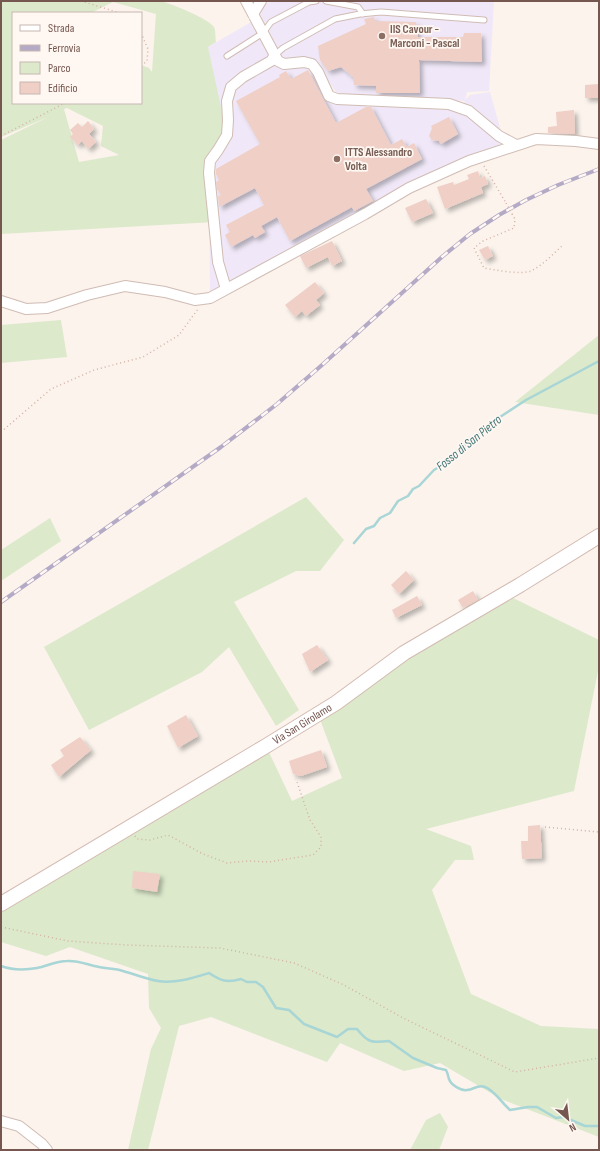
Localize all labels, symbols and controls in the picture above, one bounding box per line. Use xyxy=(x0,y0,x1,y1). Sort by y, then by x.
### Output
legend xyxy=(12,12,142,104)
text: Strada xyxy=(48,21,75,36)
place label: IIS Cavour - Marconi - Pascal xyxy=(390,22,460,51)
marker: IIS Cavour - Marconi - Pascal xyxy=(377,31,387,41)
text: Ferrovia xyxy=(48,41,81,56)
text: Parco xyxy=(48,61,71,76)
text: Edificio xyxy=(48,81,77,96)
place label: ITTS Alessandro Volta xyxy=(345,145,412,174)
marker: ITTS Alessandro Volta xyxy=(332,154,342,164)
water label: Fosso di San Pietro xyxy=(433,411,506,474)
street label: Via San Girolamo xyxy=(270,700,335,748)
north arrow xyxy=(548,1099,588,1139)
text: N xyxy=(567,1120,578,1135)

